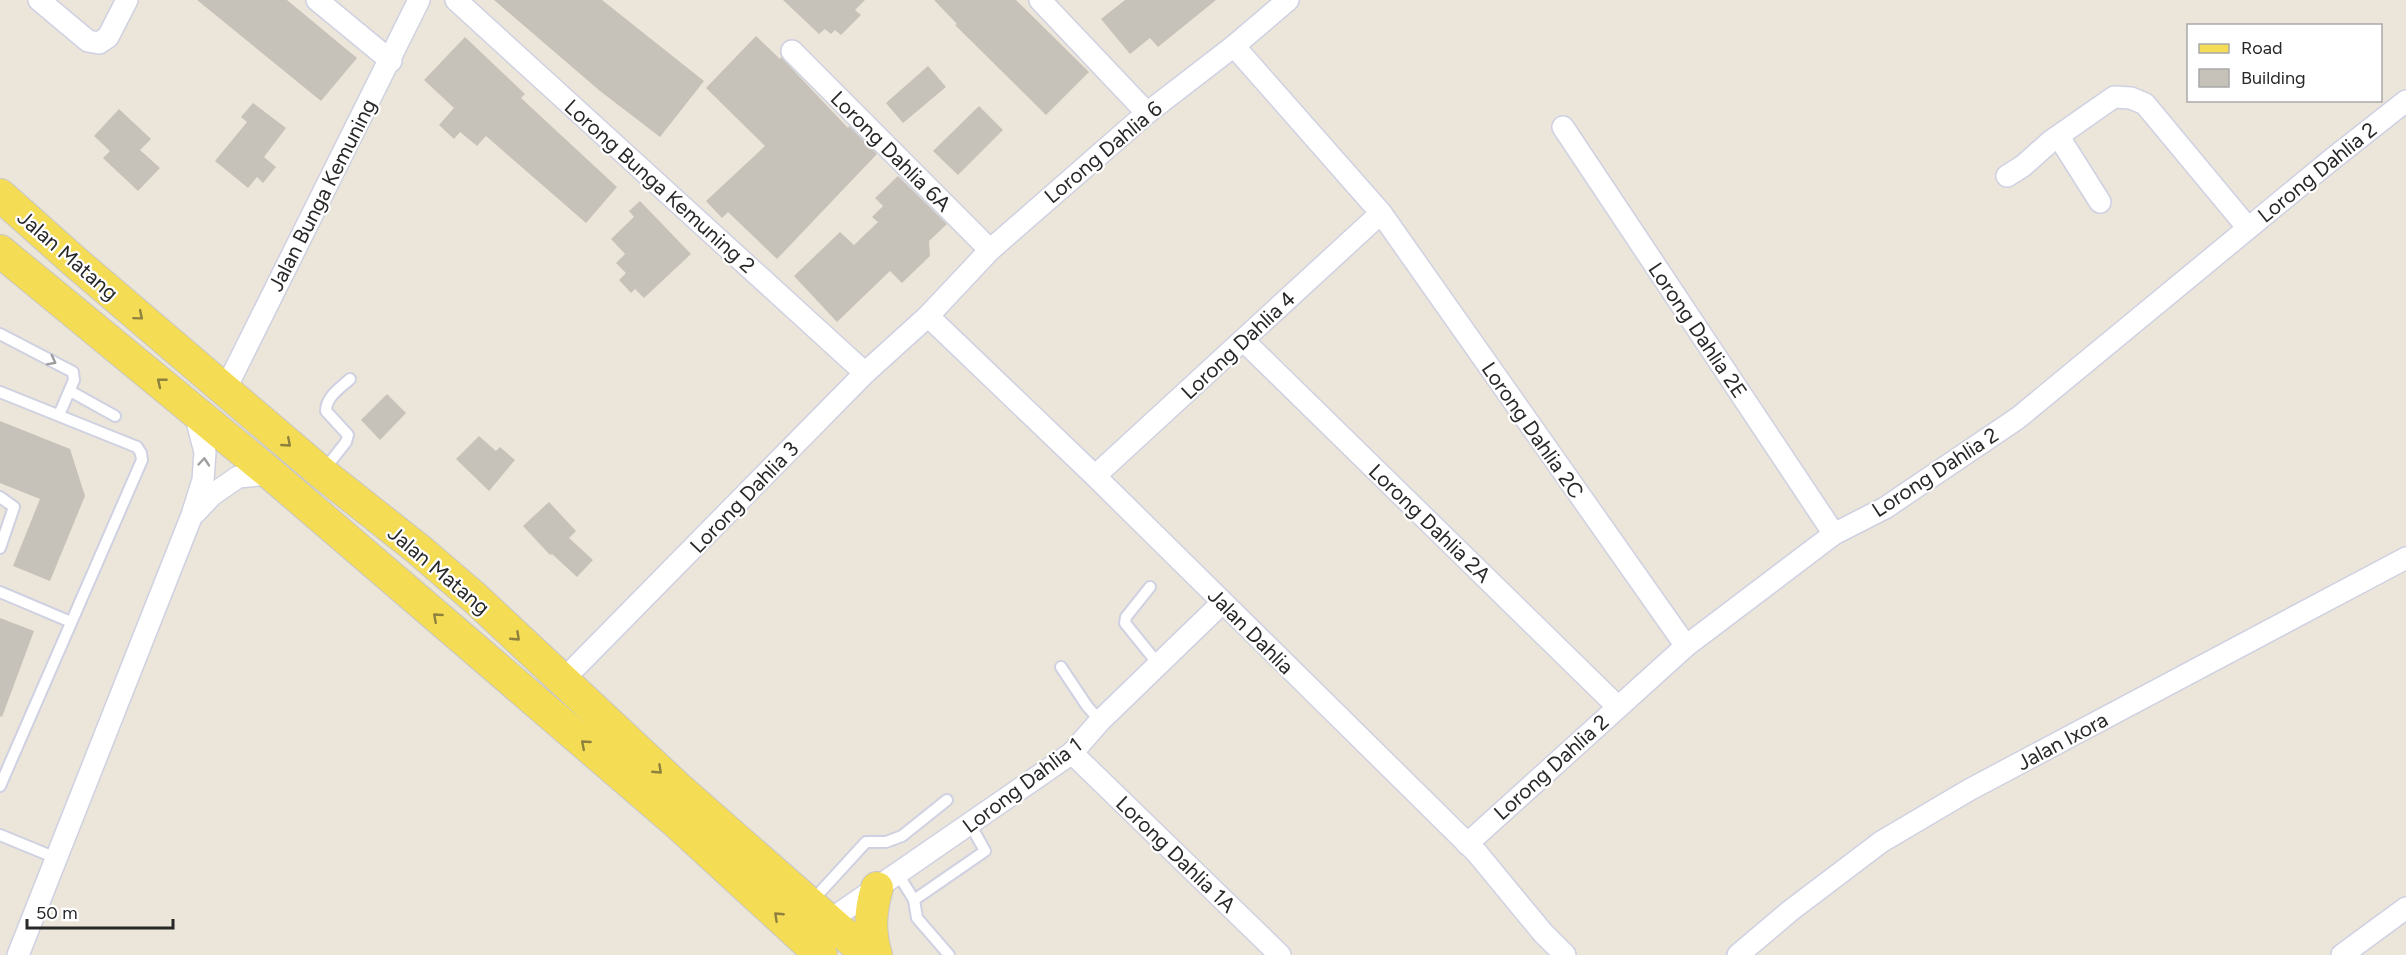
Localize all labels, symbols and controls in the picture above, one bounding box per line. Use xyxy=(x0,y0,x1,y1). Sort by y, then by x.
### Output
legend xyxy=(2187,24,2382,102)
text: Road xyxy=(2241,37,2282,59)
text: Building xyxy=(2241,67,2306,89)
street label: Lorong Dahlia 6A xyxy=(826,86,956,216)
street label: Lorong Bunga Kemuning 2 xyxy=(560,94,760,278)
street label: Jalan Bunga Kemuning xyxy=(263,95,381,295)
street label: Lorong Dahlia 6 xyxy=(1039,96,1167,208)
street label: Lorong Dahlia 2 xyxy=(2253,116,2381,228)
street label: Jalan Matang xyxy=(13,205,123,305)
street label: Lorong Dahlia 2E xyxy=(1643,257,1753,403)
street label: Lorong Dahlia 4 xyxy=(1176,286,1300,404)
one-way arrow xyxy=(132,309,143,320)
one-way arrow xyxy=(46,354,56,365)
street label: Lorong Dahlia 2C xyxy=(1477,357,1589,503)
one-way arrow xyxy=(156,378,167,389)
street label: Lorong Dahlia 2 xyxy=(1867,422,2003,522)
one-way arrow xyxy=(280,436,291,447)
street label: Lorong Dahlia 3 xyxy=(685,436,803,558)
one-way arrow xyxy=(197,458,210,467)
street label: Lorong Dahlia 2A xyxy=(1364,458,1496,588)
street label: Jalan Matang xyxy=(383,520,495,620)
street label: Jalan Dahlia xyxy=(1203,583,1299,679)
one-way arrow xyxy=(433,613,444,624)
one-way arrow xyxy=(509,630,519,641)
street label: Jalan Ixora xyxy=(2012,707,2112,775)
street label: Lorong Dahlia 2 xyxy=(1489,709,1613,825)
street label: Lorong Dahlia 1 xyxy=(958,732,1086,838)
one-way arrow xyxy=(581,740,592,751)
one-way arrow xyxy=(651,762,662,773)
street label: Lorong Dahlia 1A xyxy=(1111,791,1241,917)
scale bar xyxy=(27,892,172,930)
text: 50 m xyxy=(36,902,78,924)
one-way arrow xyxy=(774,912,784,923)

